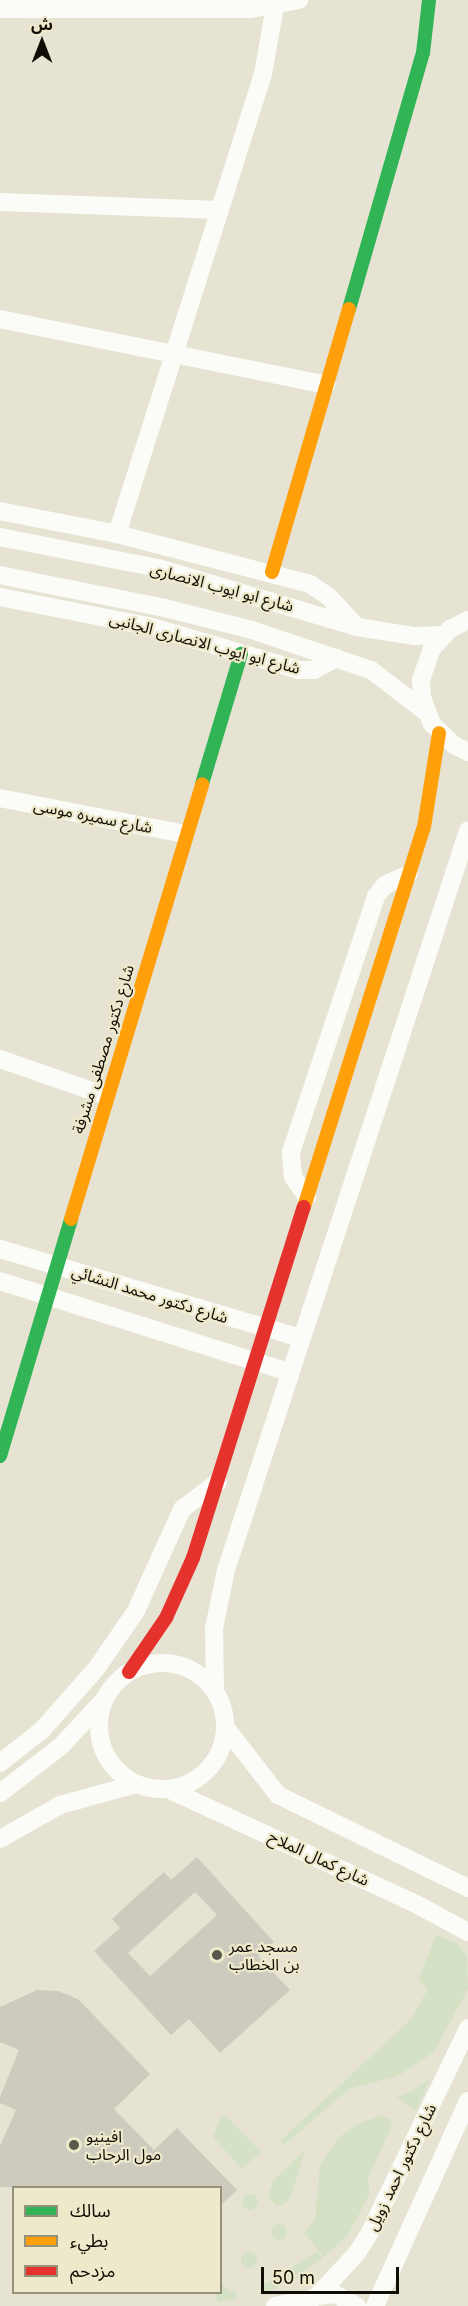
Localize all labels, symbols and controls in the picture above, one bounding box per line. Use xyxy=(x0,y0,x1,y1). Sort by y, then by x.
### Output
north arrow xyxy=(12,12,72,72)
text: ش xyxy=(31,14,53,34)
street label: شارع ابو ايوب الانصارى xyxy=(148,559,296,615)
street label: شارع ابو ايوب الانصارى الجانبى xyxy=(108,608,302,678)
street label: شارع سميره موسى xyxy=(32,795,154,837)
street label: شارع دكتور مصطفى مشرفة xyxy=(68,962,138,1136)
street label: شارع دكتور محمد النشائي xyxy=(70,1261,230,1327)
street label: شارع كمال الملاح xyxy=(266,1826,372,1890)
place label: مسجد عمر بن الخطاب xyxy=(229,1936,300,1974)
marker: مسجد عمر بن الخطاب xyxy=(210,1948,224,1962)
street label: شارع دكتور احمد زويل xyxy=(362,2100,440,2234)
place label: افينيو مول الرحاب xyxy=(86,2126,161,2164)
marker: افينيو مول الرحاب xyxy=(67,2138,81,2152)
legend xyxy=(12,2186,222,2294)
text: سالك xyxy=(70,2200,111,2221)
text: بطيء xyxy=(70,2230,108,2251)
scale bar xyxy=(264,2255,402,2293)
text: مزدحم xyxy=(70,2260,115,2281)
text: 50 m xyxy=(272,2267,315,2288)

